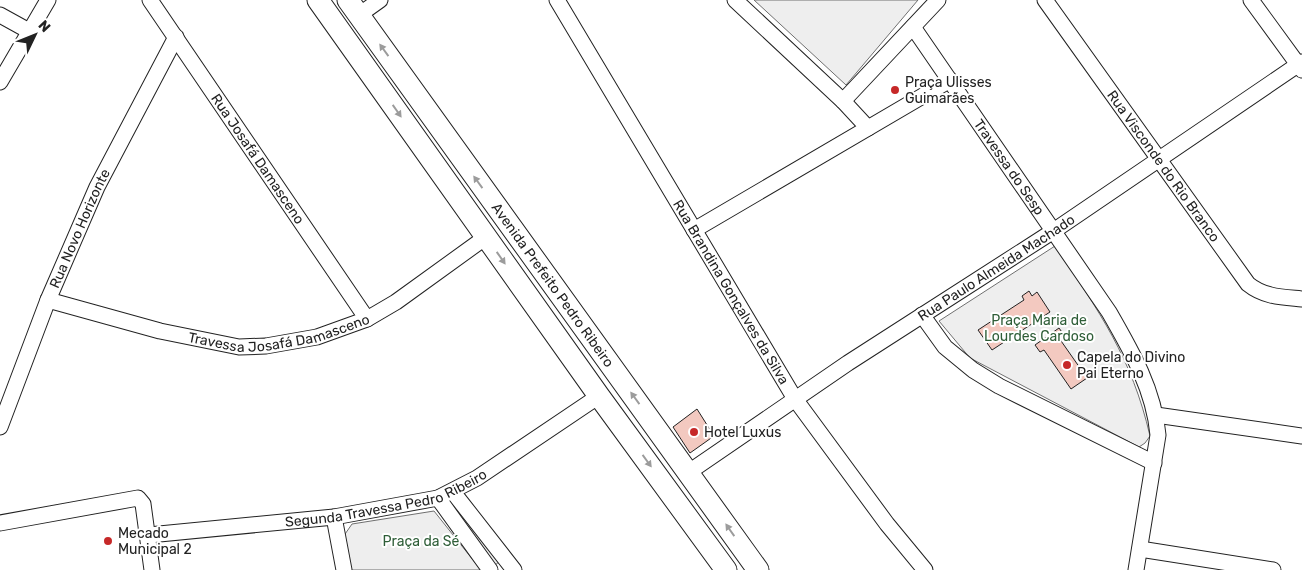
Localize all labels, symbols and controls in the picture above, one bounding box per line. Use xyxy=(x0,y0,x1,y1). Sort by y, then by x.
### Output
north arrow xyxy=(10,10,60,60)
text: N xyxy=(34,17,54,36)
one-way arrow xyxy=(379,43,389,56)
place label: Praça Ulisses Guimarães xyxy=(905,74,992,107)
marker: Praça Ulisses Guimarães xyxy=(889,84,901,96)
street label: Rua Visconde do Rio Branco xyxy=(1103,87,1223,245)
street label: Rua Josafá Damasceno xyxy=(207,91,308,227)
one-way arrow xyxy=(392,104,402,118)
street label: Travessa do Sesp xyxy=(970,116,1048,219)
street label: Rua Novo Horizonte xyxy=(46,166,114,291)
one-way arrow xyxy=(473,175,483,189)
street label: Rua Brandina Gonçalves da Silva xyxy=(669,197,792,388)
street label: Avenida Prefeito Pedro Ribeiro xyxy=(488,200,617,371)
street label: Rua Paulo Almeida Machado xyxy=(915,211,1078,325)
one-way arrow xyxy=(496,251,506,264)
street label: Travessa Josafá Damasceno xyxy=(187,311,372,356)
park label: Praça Maria de Lourdes Cardoso xyxy=(984,312,1094,345)
place label: Capela do Divino Pai Eterno xyxy=(1077,349,1185,382)
marker: Capela do Divino Pai Eterno xyxy=(1061,359,1073,371)
one-way arrow xyxy=(630,392,641,405)
place label: Hotel Luxus xyxy=(704,424,781,441)
marker: Hotel Luxus xyxy=(688,426,700,438)
one-way arrow xyxy=(641,454,652,467)
street label: Segunda Travessa Pedro Ribeiro xyxy=(284,466,490,531)
one-way arrow xyxy=(725,523,735,537)
place label: Mecado Municipal 2 xyxy=(118,525,192,558)
park label: Praça da Sé xyxy=(383,533,460,550)
marker: Mecado Municipal 2 xyxy=(102,535,114,547)

